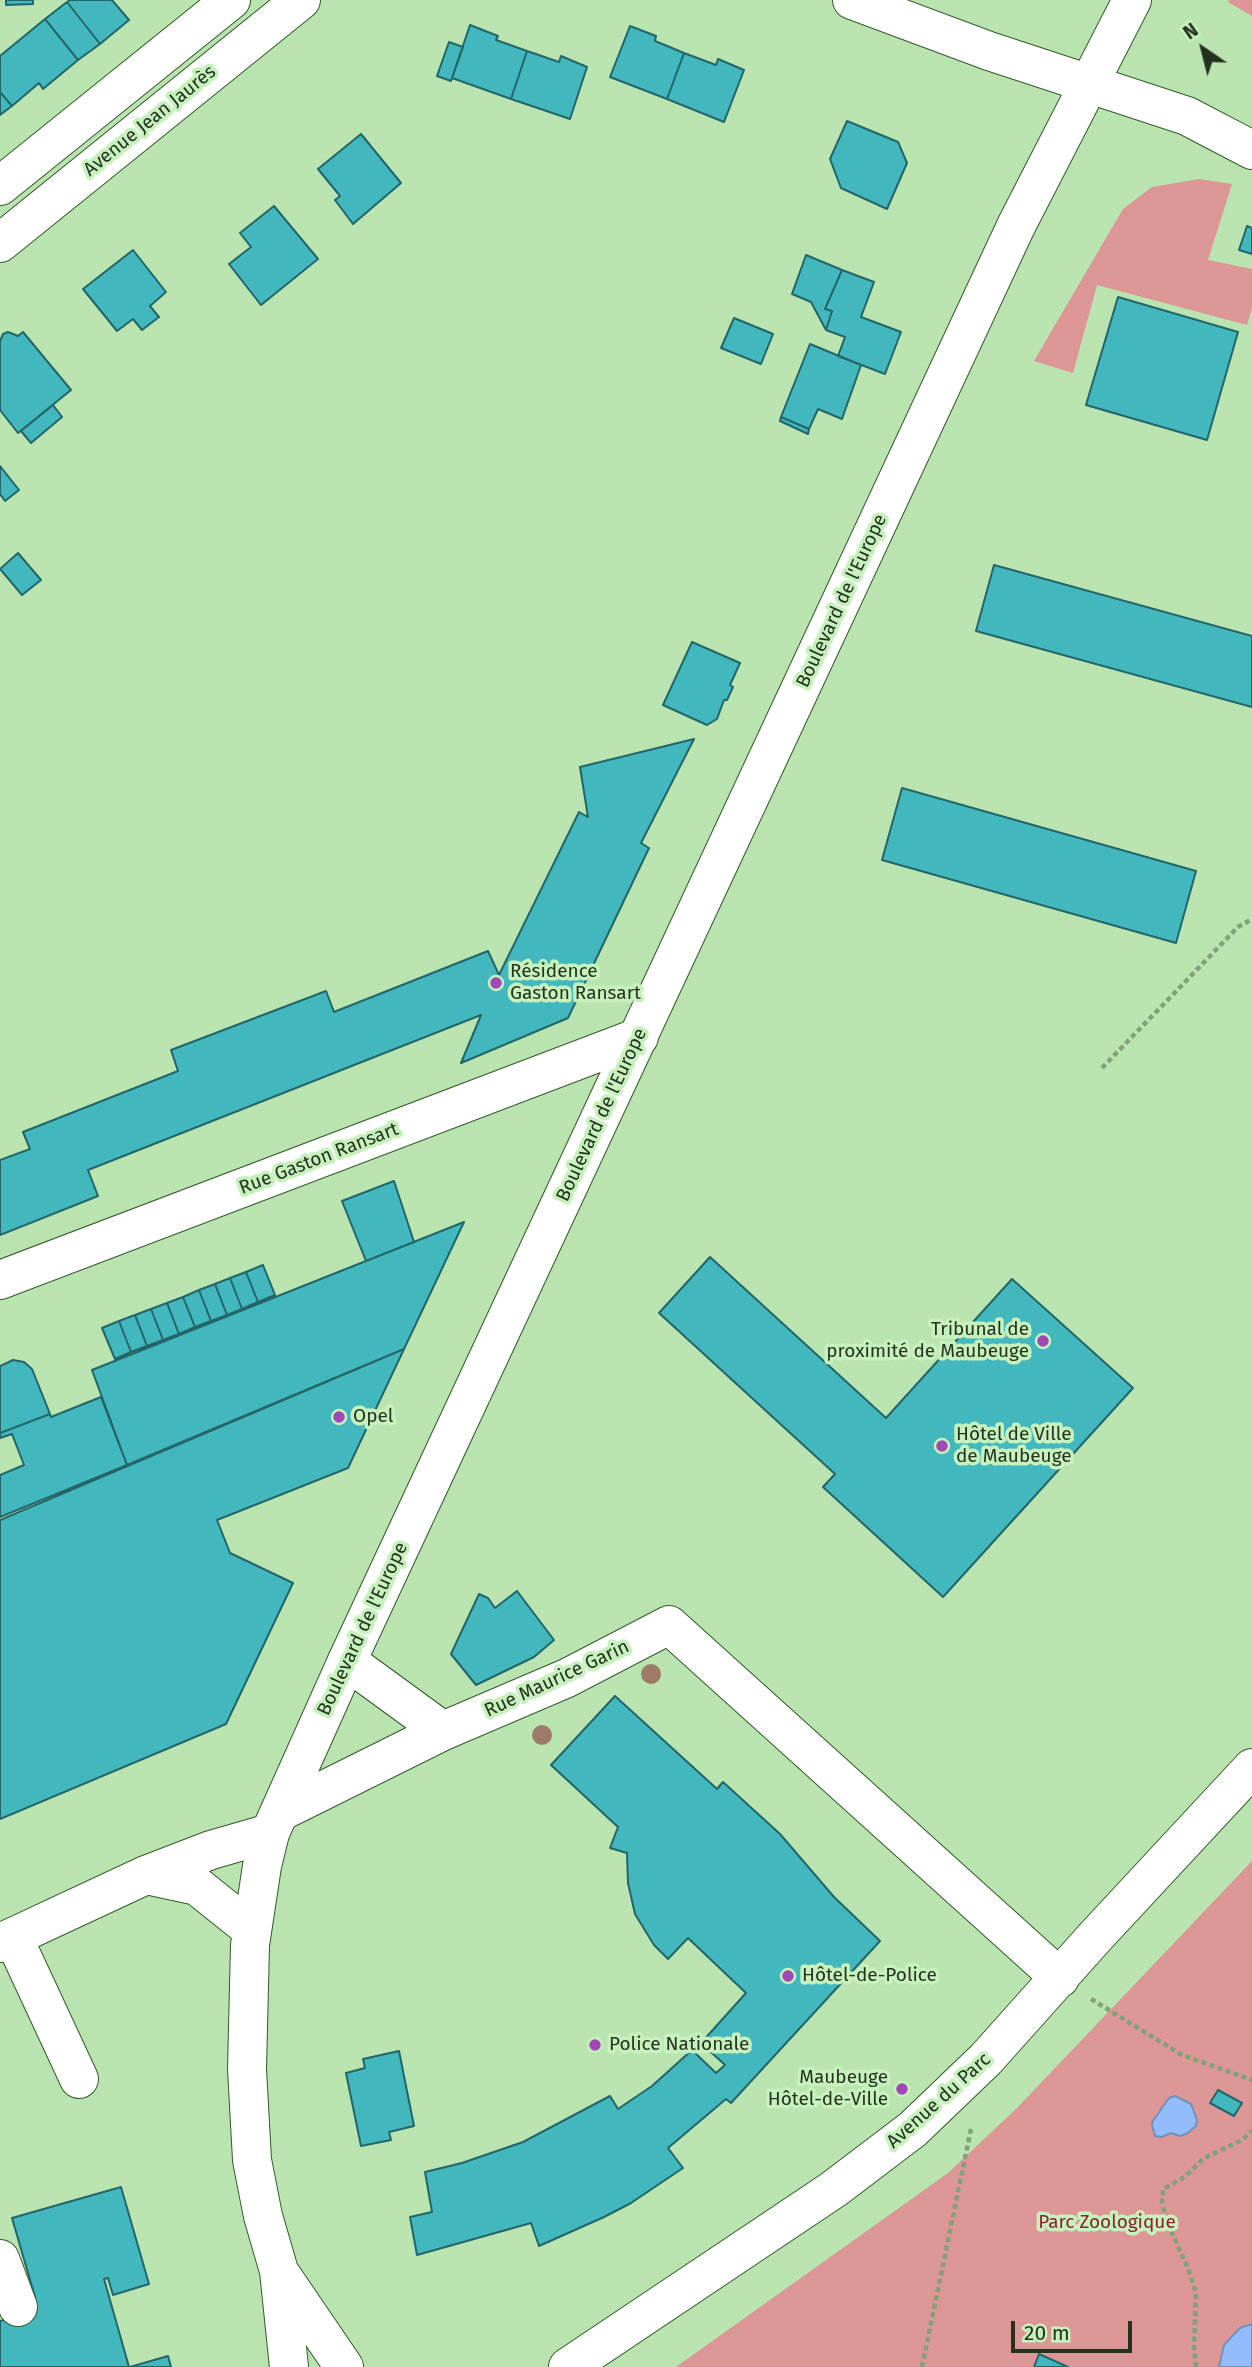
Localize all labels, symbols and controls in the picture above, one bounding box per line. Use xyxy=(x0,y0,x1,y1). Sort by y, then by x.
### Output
north arrow xyxy=(1168,14,1238,84)
text: N xyxy=(1179,18,1202,44)
street label: Avenue Jean Jaurès xyxy=(79,61,221,181)
street label: Boulevard de l'Europe xyxy=(792,511,892,691)
place label: Résidence Gaston Ransart xyxy=(510,961,641,1005)
marker: Résidence Gaston Ransart xyxy=(488,975,504,991)
street label: Boulevard de l'Europe xyxy=(552,1025,652,1205)
street label: Rue Gaston Ransart xyxy=(236,1118,402,1200)
place label: Tribunal de proximité de Maubeuge xyxy=(826,1319,1029,1363)
marker: Tribunal de proximité de Maubeuge xyxy=(1035,1333,1051,1349)
place label: Opel xyxy=(353,1406,393,1428)
marker: Opel xyxy=(331,1409,347,1425)
place label: Hôtel de Ville de Maubeuge xyxy=(956,1424,1072,1468)
marker: Hôtel de Ville de Maubeuge xyxy=(934,1438,950,1454)
street label: Boulevard de l'Europe xyxy=(313,1539,413,1719)
street label: Rue Maurice Garin xyxy=(481,1635,633,1723)
place label: Hôtel-de-Police xyxy=(802,1965,937,1987)
marker: Hôtel-de-Police xyxy=(780,1968,796,1984)
place label: Police Nationale xyxy=(609,2034,749,2056)
marker: Police Nationale xyxy=(587,2037,603,2053)
street label: Avenue du Parc xyxy=(882,2048,996,2154)
place label: Maubeuge Hôtel-de-Ville xyxy=(768,2067,888,2111)
marker: Maubeuge Hôtel-de-Ville xyxy=(894,2081,910,2097)
park label: Parc Zoologique xyxy=(1038,2212,1176,2234)
scale bar xyxy=(1014,2308,1135,2352)
text: 20 m xyxy=(1024,2320,1070,2346)

